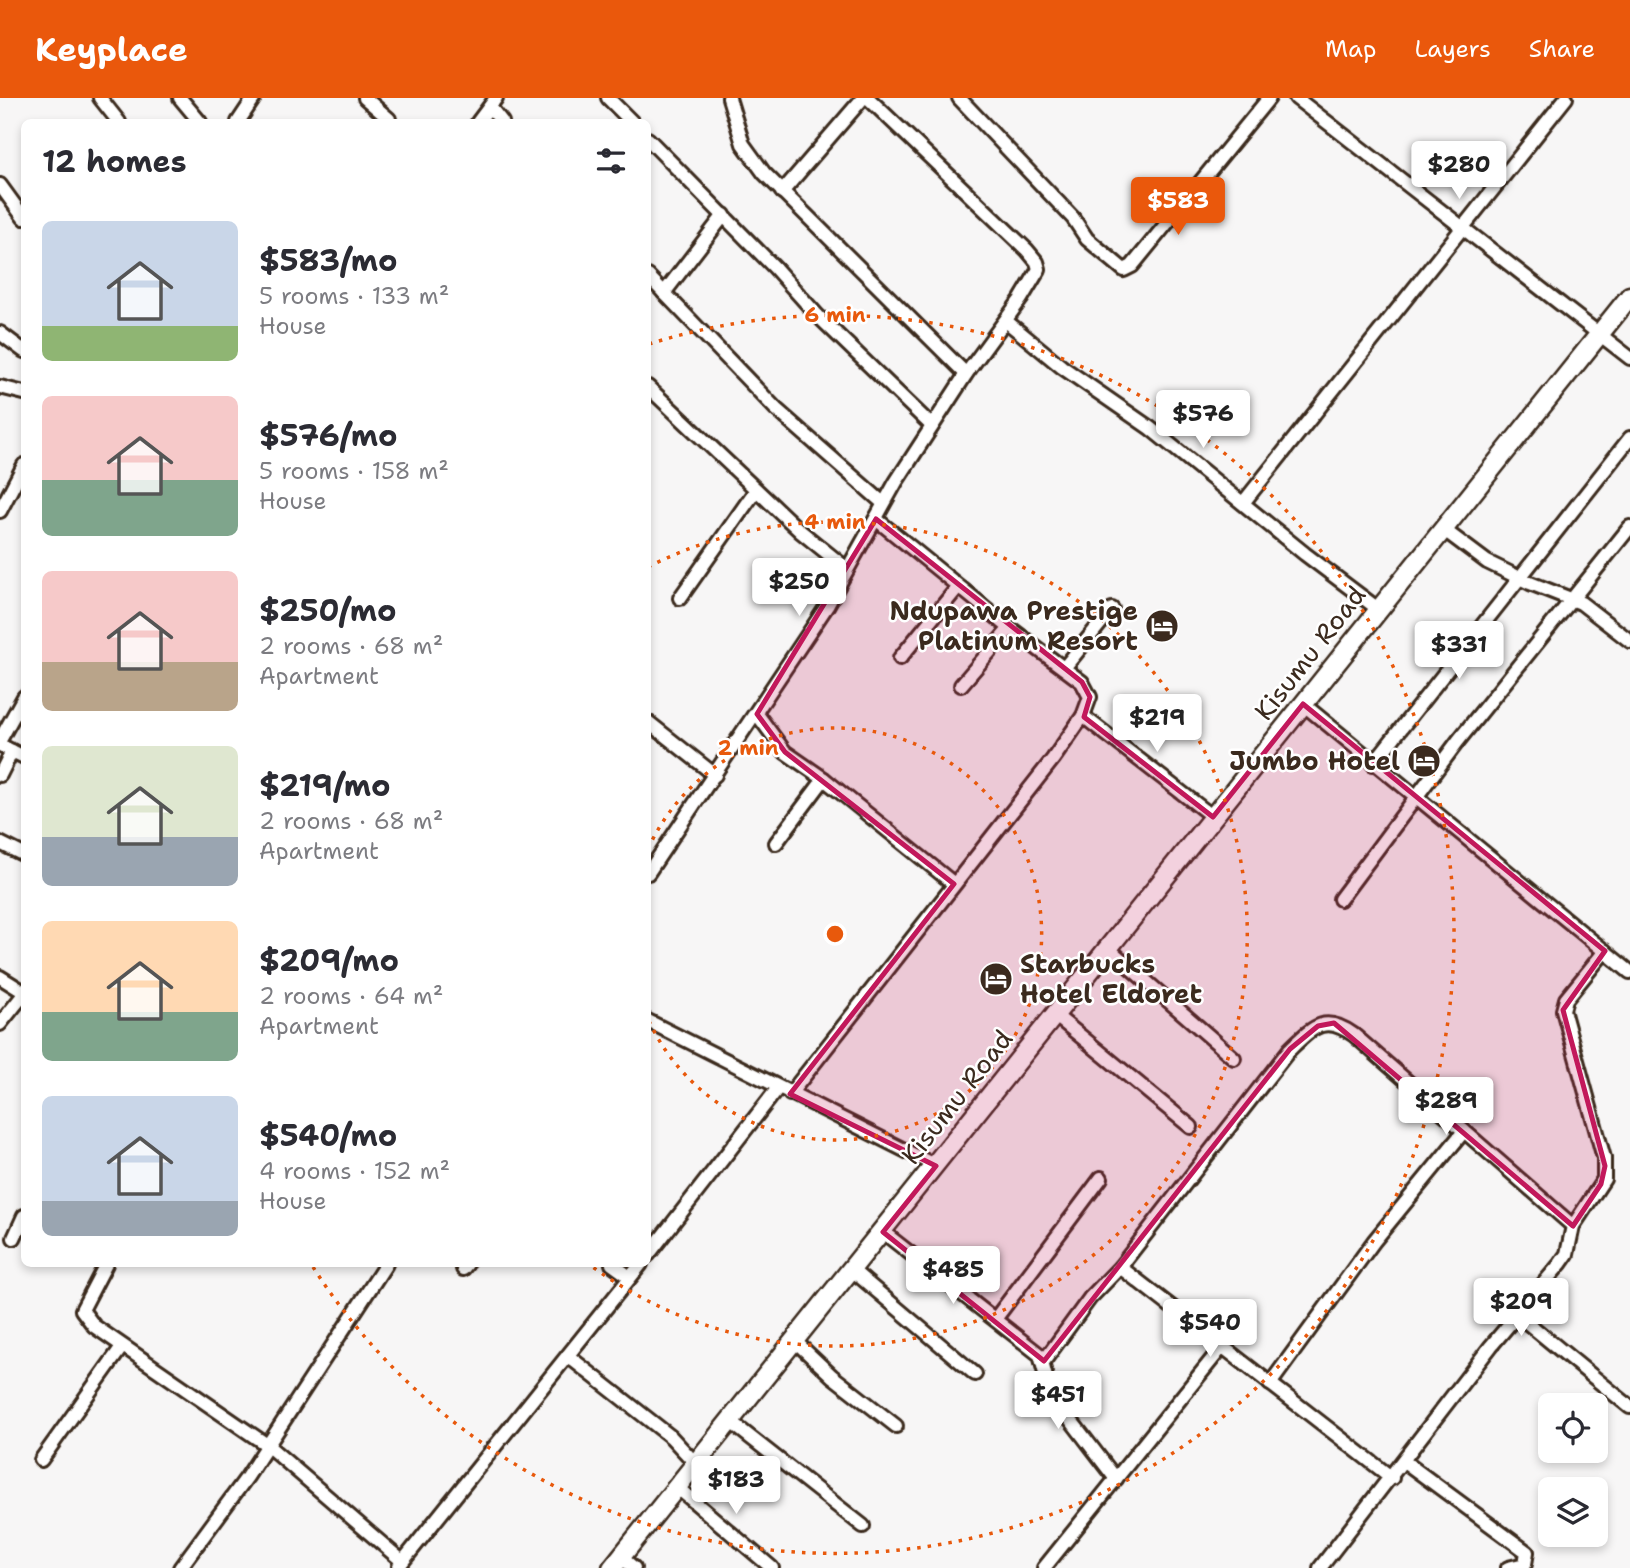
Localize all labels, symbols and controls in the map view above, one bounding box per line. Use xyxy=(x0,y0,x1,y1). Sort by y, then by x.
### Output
text: Keyplace xyxy=(35,27,188,72)
text: Map xyxy=(1325,33,1376,65)
text: Layers xyxy=(1414,33,1491,65)
text: Share xyxy=(1529,33,1595,65)
text: 12 homes xyxy=(42,141,186,182)
pin: $280 xyxy=(1418,141,1500,201)
icon: filters xyxy=(592,142,630,180)
text: $280 xyxy=(1427,149,1491,179)
pin: $583 xyxy=(1137,178,1219,237)
text: $583 xyxy=(1147,185,1209,215)
text: $583/mo xyxy=(259,240,398,281)
icon: home xyxy=(98,249,182,333)
text: 5 rooms · 133 m² xyxy=(259,281,449,311)
text: 6 min xyxy=(804,301,866,329)
text: House xyxy=(259,311,327,341)
pin: $576 xyxy=(1162,390,1244,450)
text: $576 xyxy=(1172,398,1234,428)
text: $576/mo xyxy=(259,415,397,456)
icon: home xyxy=(98,424,182,508)
text: 5 rooms · 158 m² xyxy=(259,456,449,486)
text: House xyxy=(259,486,327,516)
text: 4 min xyxy=(804,508,866,536)
pin: $250 xyxy=(758,559,840,618)
text: $250 xyxy=(768,566,830,596)
street label: Kisumu Road xyxy=(1246,578,1373,727)
text: $250/mo xyxy=(259,590,396,631)
place label: Ndupawa Prestige Platinum Resort xyxy=(889,593,1138,658)
icon: home xyxy=(98,599,182,683)
hotel icon: Ndupawa Prestige Platinum Resort xyxy=(1143,607,1181,645)
pin: $331 xyxy=(1418,622,1500,681)
text: $331 xyxy=(1431,629,1487,659)
text: 2 rooms · 68 m² xyxy=(259,631,443,661)
text: Apartment xyxy=(259,661,379,691)
pin: $219 xyxy=(1116,694,1198,754)
text: $219 xyxy=(1129,702,1185,732)
text: 2 min xyxy=(717,734,779,762)
hotel icon: Jumbo Hotel xyxy=(1405,742,1443,780)
place label: Jumbo Hotel xyxy=(1229,743,1400,778)
text: $219/mo xyxy=(259,765,391,806)
icon: home xyxy=(98,774,182,858)
text: 2 rooms · 68 m² xyxy=(259,806,443,836)
text: Apartment xyxy=(259,836,379,866)
centre of rings xyxy=(823,922,847,946)
text: $209/mo xyxy=(259,940,399,981)
place label: Starbucks Hotel Eldoret xyxy=(1020,946,1202,1011)
icon: home xyxy=(98,949,182,1033)
hotel icon: Starbucks Hotel Eldoret xyxy=(977,960,1015,998)
text: 2 rooms · 64 m² xyxy=(259,981,443,1011)
text: Apartment xyxy=(259,1011,379,1041)
street label: Kisumu Road xyxy=(893,1022,1020,1171)
pin: $289 xyxy=(1405,1077,1487,1137)
text: $289 xyxy=(1414,1085,1478,1115)
text: $540/mo xyxy=(259,1115,397,1156)
icon: home xyxy=(98,1124,182,1208)
text: 4 rooms · 152 m² xyxy=(259,1156,450,1186)
text: House xyxy=(259,1186,327,1216)
pin: $485 xyxy=(912,1246,994,1306)
text: $485 xyxy=(922,1254,984,1284)
pin: $209 xyxy=(1480,1278,1562,1338)
text: $209 xyxy=(1490,1286,1552,1316)
pin: $540 xyxy=(1169,1300,1251,1359)
text: $540 xyxy=(1179,1307,1241,1337)
pin: $451 xyxy=(1017,1372,1099,1431)
text: $451 xyxy=(1031,1379,1085,1409)
map controls xyxy=(1538,1393,1608,1547)
button: locate xyxy=(1538,1393,1608,1463)
pin: $183 xyxy=(695,1456,777,1516)
text: $183 xyxy=(707,1464,765,1494)
button: layers xyxy=(1538,1477,1608,1547)

